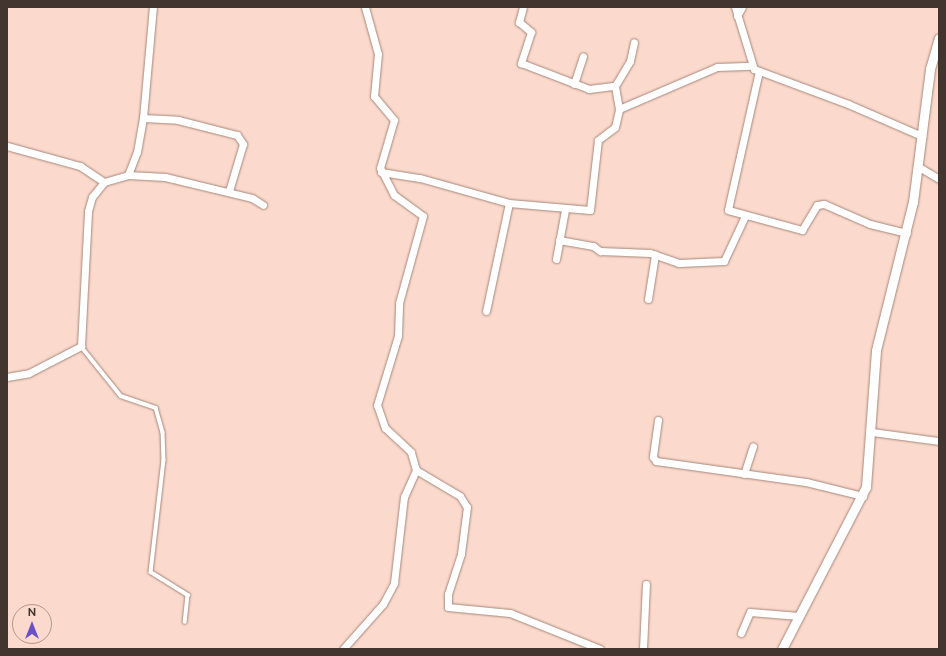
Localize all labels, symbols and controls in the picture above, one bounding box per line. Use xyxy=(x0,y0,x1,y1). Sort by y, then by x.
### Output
north arrow xyxy=(12,604,52,644)
text: N xyxy=(28,606,36,619)

